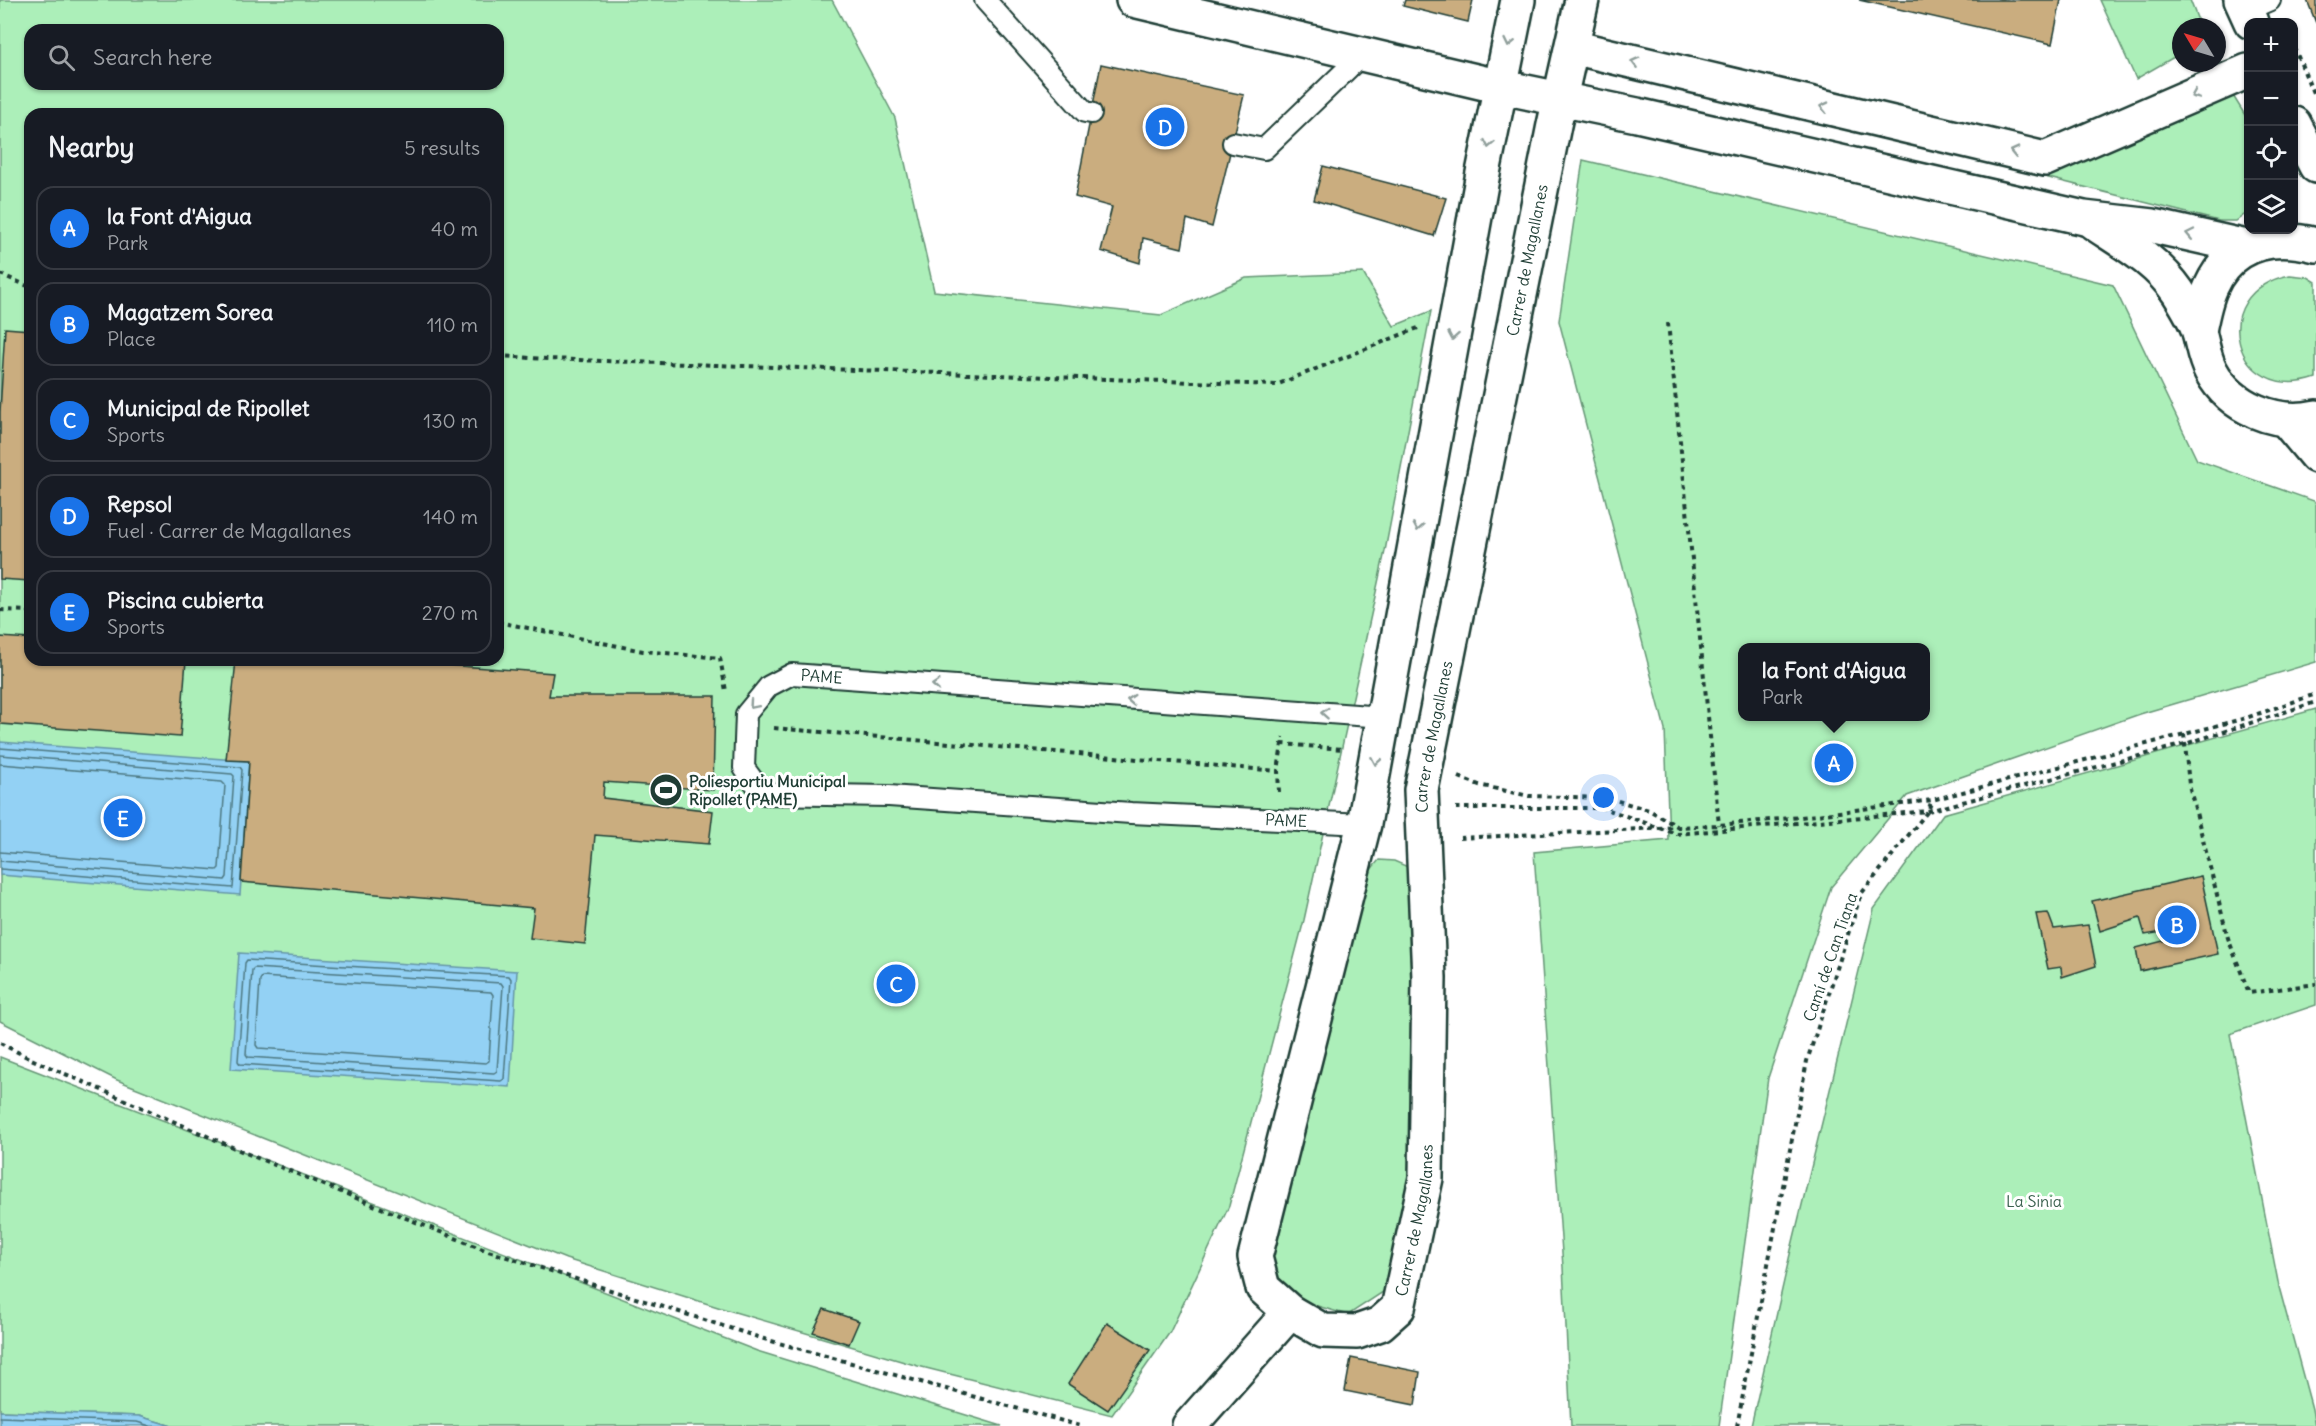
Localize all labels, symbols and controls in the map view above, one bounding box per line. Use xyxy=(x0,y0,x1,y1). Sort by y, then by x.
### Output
north arrow xyxy=(2172,18,2226,72)
map controls xyxy=(2244,18,2298,234)
button: + xyxy=(2244,18,2298,72)
search box xyxy=(24,24,504,90)
one-way arrow xyxy=(1503,38,1516,48)
icon: search xyxy=(45,41,78,74)
text: Search here xyxy=(93,43,212,71)
one-way arrow xyxy=(1630,57,1640,70)
button: − xyxy=(2244,72,2298,126)
one-way arrow xyxy=(2190,87,2201,99)
one-way arrow xyxy=(1819,102,1829,115)
pin: D xyxy=(1146,104,1184,150)
button: locate xyxy=(2244,126,2298,180)
text: Nearby xyxy=(48,131,134,164)
text: 5 results xyxy=(404,135,480,160)
one-way arrow xyxy=(1483,138,1496,148)
one-way arrow xyxy=(2009,147,2019,160)
button: layers xyxy=(2244,180,2298,234)
street label: Carrer de Magallanes xyxy=(1502,182,1552,338)
text: la Font d'Aigua xyxy=(107,202,252,230)
text: A xyxy=(63,216,76,241)
text: 40 m xyxy=(431,216,478,241)
one-way arrow xyxy=(2185,229,2195,242)
text: Park xyxy=(107,230,148,255)
text: Magatzem Sorea xyxy=(107,298,273,326)
text: B xyxy=(63,312,76,337)
text: 110 m xyxy=(427,312,478,337)
text: Place xyxy=(107,326,155,351)
one-way arrow xyxy=(1447,330,1460,340)
text: Municipal de Ripollet xyxy=(107,394,310,422)
text: C xyxy=(63,408,76,433)
text: 130 m xyxy=(423,408,478,433)
text: Sports xyxy=(107,422,165,447)
text: Repsol xyxy=(107,490,172,518)
text: D xyxy=(62,504,77,529)
text: 140 m xyxy=(423,504,478,529)
text: Fuel · Carrer de Magallanes xyxy=(107,518,351,543)
one-way arrow xyxy=(1412,522,1425,532)
text: Piscina cubierta xyxy=(107,586,264,614)
text: E xyxy=(64,600,75,625)
text: 270 m xyxy=(422,600,478,625)
text: Sports xyxy=(107,614,165,639)
popup xyxy=(1738,643,1930,721)
text: la Font d'Aigua xyxy=(1762,656,1906,684)
street label: Carrer de Magallanes xyxy=(1411,659,1457,813)
street label: PAME xyxy=(800,665,843,688)
one-way arrow xyxy=(932,679,941,692)
text: Park xyxy=(1762,684,1803,709)
one-way arrow xyxy=(1126,693,1135,706)
one-way arrow xyxy=(750,698,761,709)
one-way arrow xyxy=(1321,707,1330,720)
pin: A xyxy=(1814,740,1854,786)
one-way arrow xyxy=(1370,755,1383,765)
place label: Poliesportiu Municipal Ripollet (PAME) xyxy=(689,771,846,810)
sports icon: Poliesportiu Municipal Ripollet (PAME) xyxy=(648,772,684,808)
your location xyxy=(1589,783,1618,812)
pin: E xyxy=(104,796,142,840)
street label: PAME xyxy=(1265,809,1307,831)
street label: Camí de Can Tiana xyxy=(1799,890,1861,1024)
pin: B xyxy=(2158,902,2196,948)
pin: C xyxy=(876,962,916,1006)
street label: Carrer de Magallanes xyxy=(1391,1144,1437,1298)
park label: La Sinia xyxy=(2006,1191,2062,1211)

